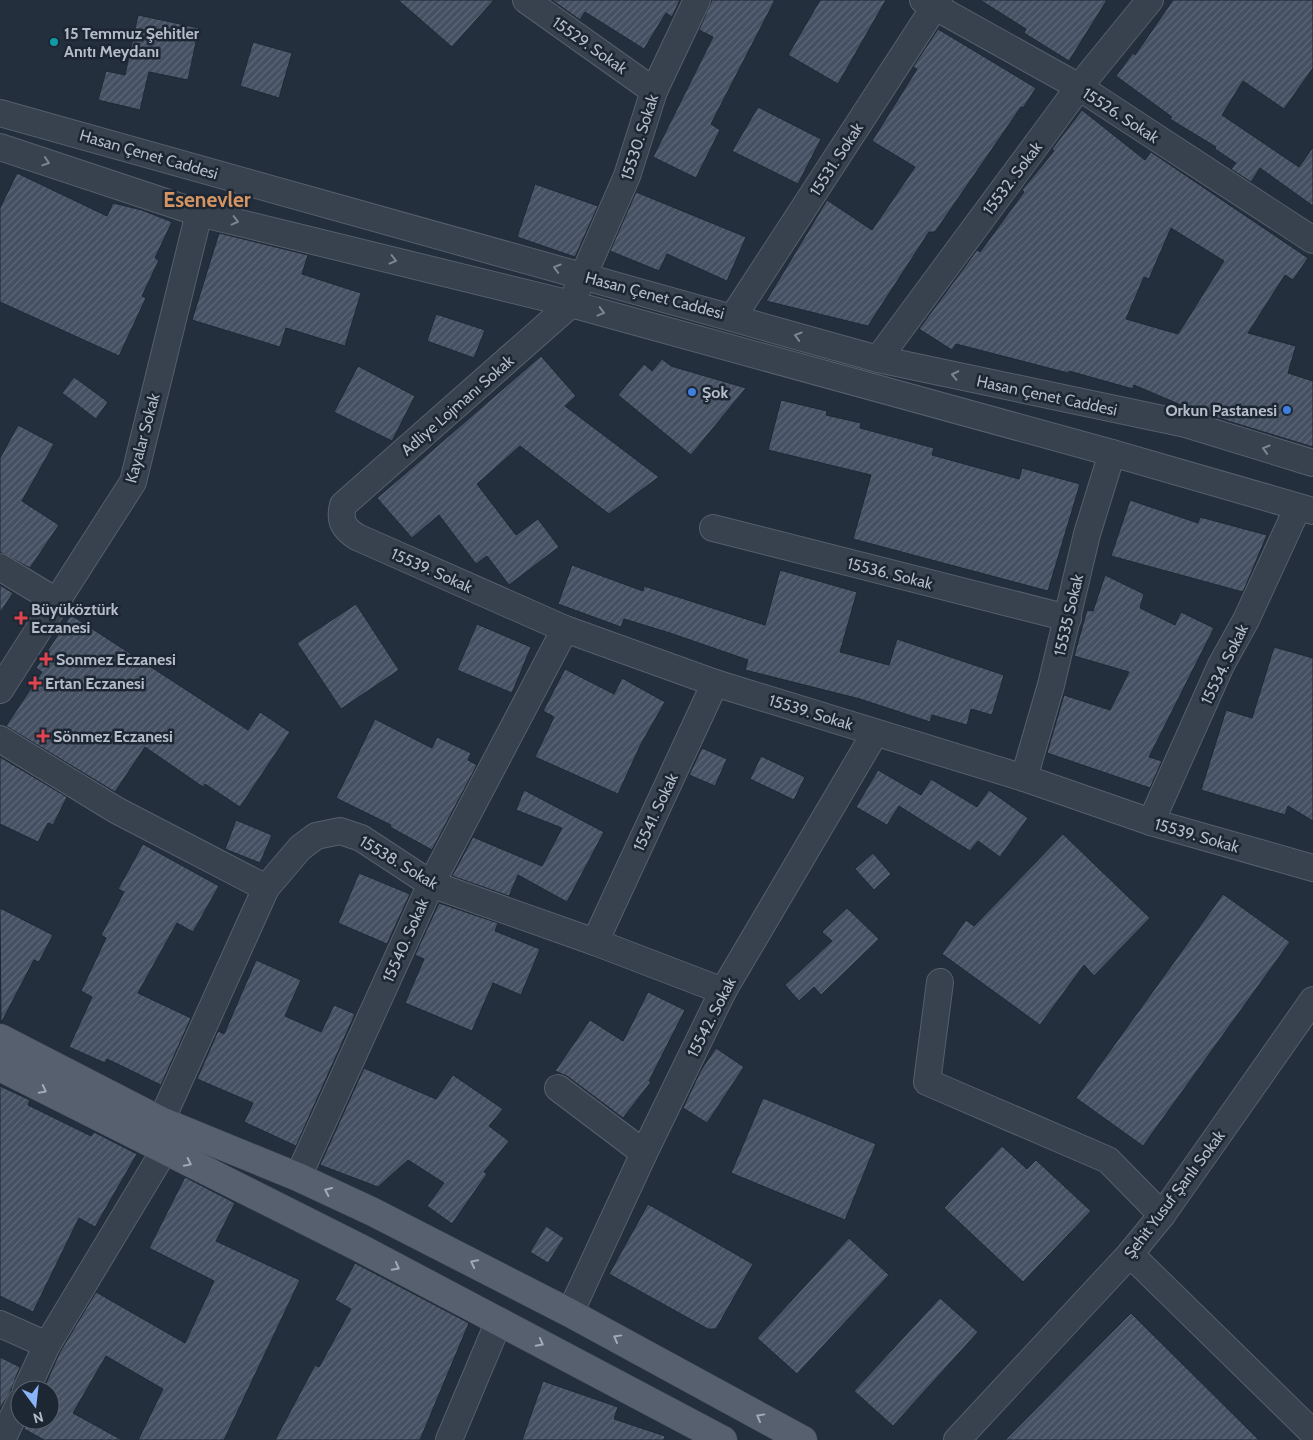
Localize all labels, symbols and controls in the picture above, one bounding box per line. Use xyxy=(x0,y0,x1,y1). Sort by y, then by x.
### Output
street label: 15529. Sokak xyxy=(549,13,631,79)
place label: 15 Temmuz Şehitler Anıtı Meydanı xyxy=(64,24,200,61)
marker: 15 Temmuz Şehitler Anıtı Meydanı xyxy=(48,36,60,48)
street label: 15526. Sokak xyxy=(1079,84,1163,148)
street label: 15530. Sokak xyxy=(617,91,663,182)
street label: 15531. Sokak xyxy=(806,118,868,199)
street label: Hasan Çenet Caddesi xyxy=(77,126,220,183)
street label: 15532. Sokak xyxy=(979,137,1047,219)
one-way arrow xyxy=(42,157,50,167)
district label: Esenevler xyxy=(163,187,251,212)
one-way arrow xyxy=(230,215,239,226)
one-way arrow xyxy=(388,254,397,265)
one-way arrow xyxy=(553,264,562,274)
street label: Hasan Çenet Caddesi xyxy=(583,268,726,323)
one-way arrow xyxy=(597,307,605,317)
one-way arrow xyxy=(794,331,802,341)
street label: Adliye Lojmanı Sokak xyxy=(397,351,518,460)
one-way arrow xyxy=(951,370,960,381)
street label: Hasan Çenet Caddesi xyxy=(975,371,1119,420)
place label: Şok xyxy=(702,383,728,402)
marker: Şok xyxy=(686,386,698,398)
street label: Kayalar Sokak xyxy=(121,390,164,485)
place label: Orkun Pastanesi xyxy=(1165,401,1277,420)
marker: Orkun Pastanesi xyxy=(1281,404,1293,416)
one-way arrow xyxy=(1263,444,1271,454)
street label: 15539. Sokak xyxy=(388,544,476,597)
street label: 15536. Sokak xyxy=(845,554,935,593)
street label: 15535 Sokak xyxy=(1050,571,1087,658)
place label: Büyüköztürk Eczanesi xyxy=(31,600,119,637)
marker: Büyüköztürk Eczanesi xyxy=(15,612,27,624)
street label: 15534. Sokak xyxy=(1197,620,1252,708)
place label: Sonmez Eczanesi xyxy=(56,650,176,669)
marker: Sonmez Eczanesi xyxy=(40,653,52,665)
place label: Ertan Eczanesi xyxy=(45,674,145,693)
marker: Ertan Eczanesi xyxy=(29,677,41,689)
street label: 15539. Sokak xyxy=(767,691,856,735)
place label: Sönmez Eczanesi xyxy=(53,727,173,746)
marker: Sönmez Eczanesi xyxy=(37,730,49,742)
street label: 15541. Sokak xyxy=(629,769,682,854)
street label: 15539. Sokak xyxy=(1152,814,1242,857)
street label: 15538. Sokak xyxy=(356,832,442,894)
street label: 15540. Sokak xyxy=(379,895,433,985)
street label: 15542. Sokak xyxy=(683,973,740,1060)
one-way arrow xyxy=(38,1084,47,1094)
street label: Şehit Yusuf Şanlı Sokak xyxy=(1120,1126,1229,1262)
one-way arrow xyxy=(183,1157,192,1167)
one-way arrow xyxy=(324,1187,333,1197)
one-way arrow xyxy=(470,1259,479,1269)
one-way arrow xyxy=(391,1261,400,1271)
one-way arrow xyxy=(614,1335,623,1345)
one-way arrow xyxy=(535,1337,544,1347)
north arrow xyxy=(10,1380,60,1430)
text: N xyxy=(31,1408,45,1428)
one-way arrow xyxy=(756,1413,765,1423)

